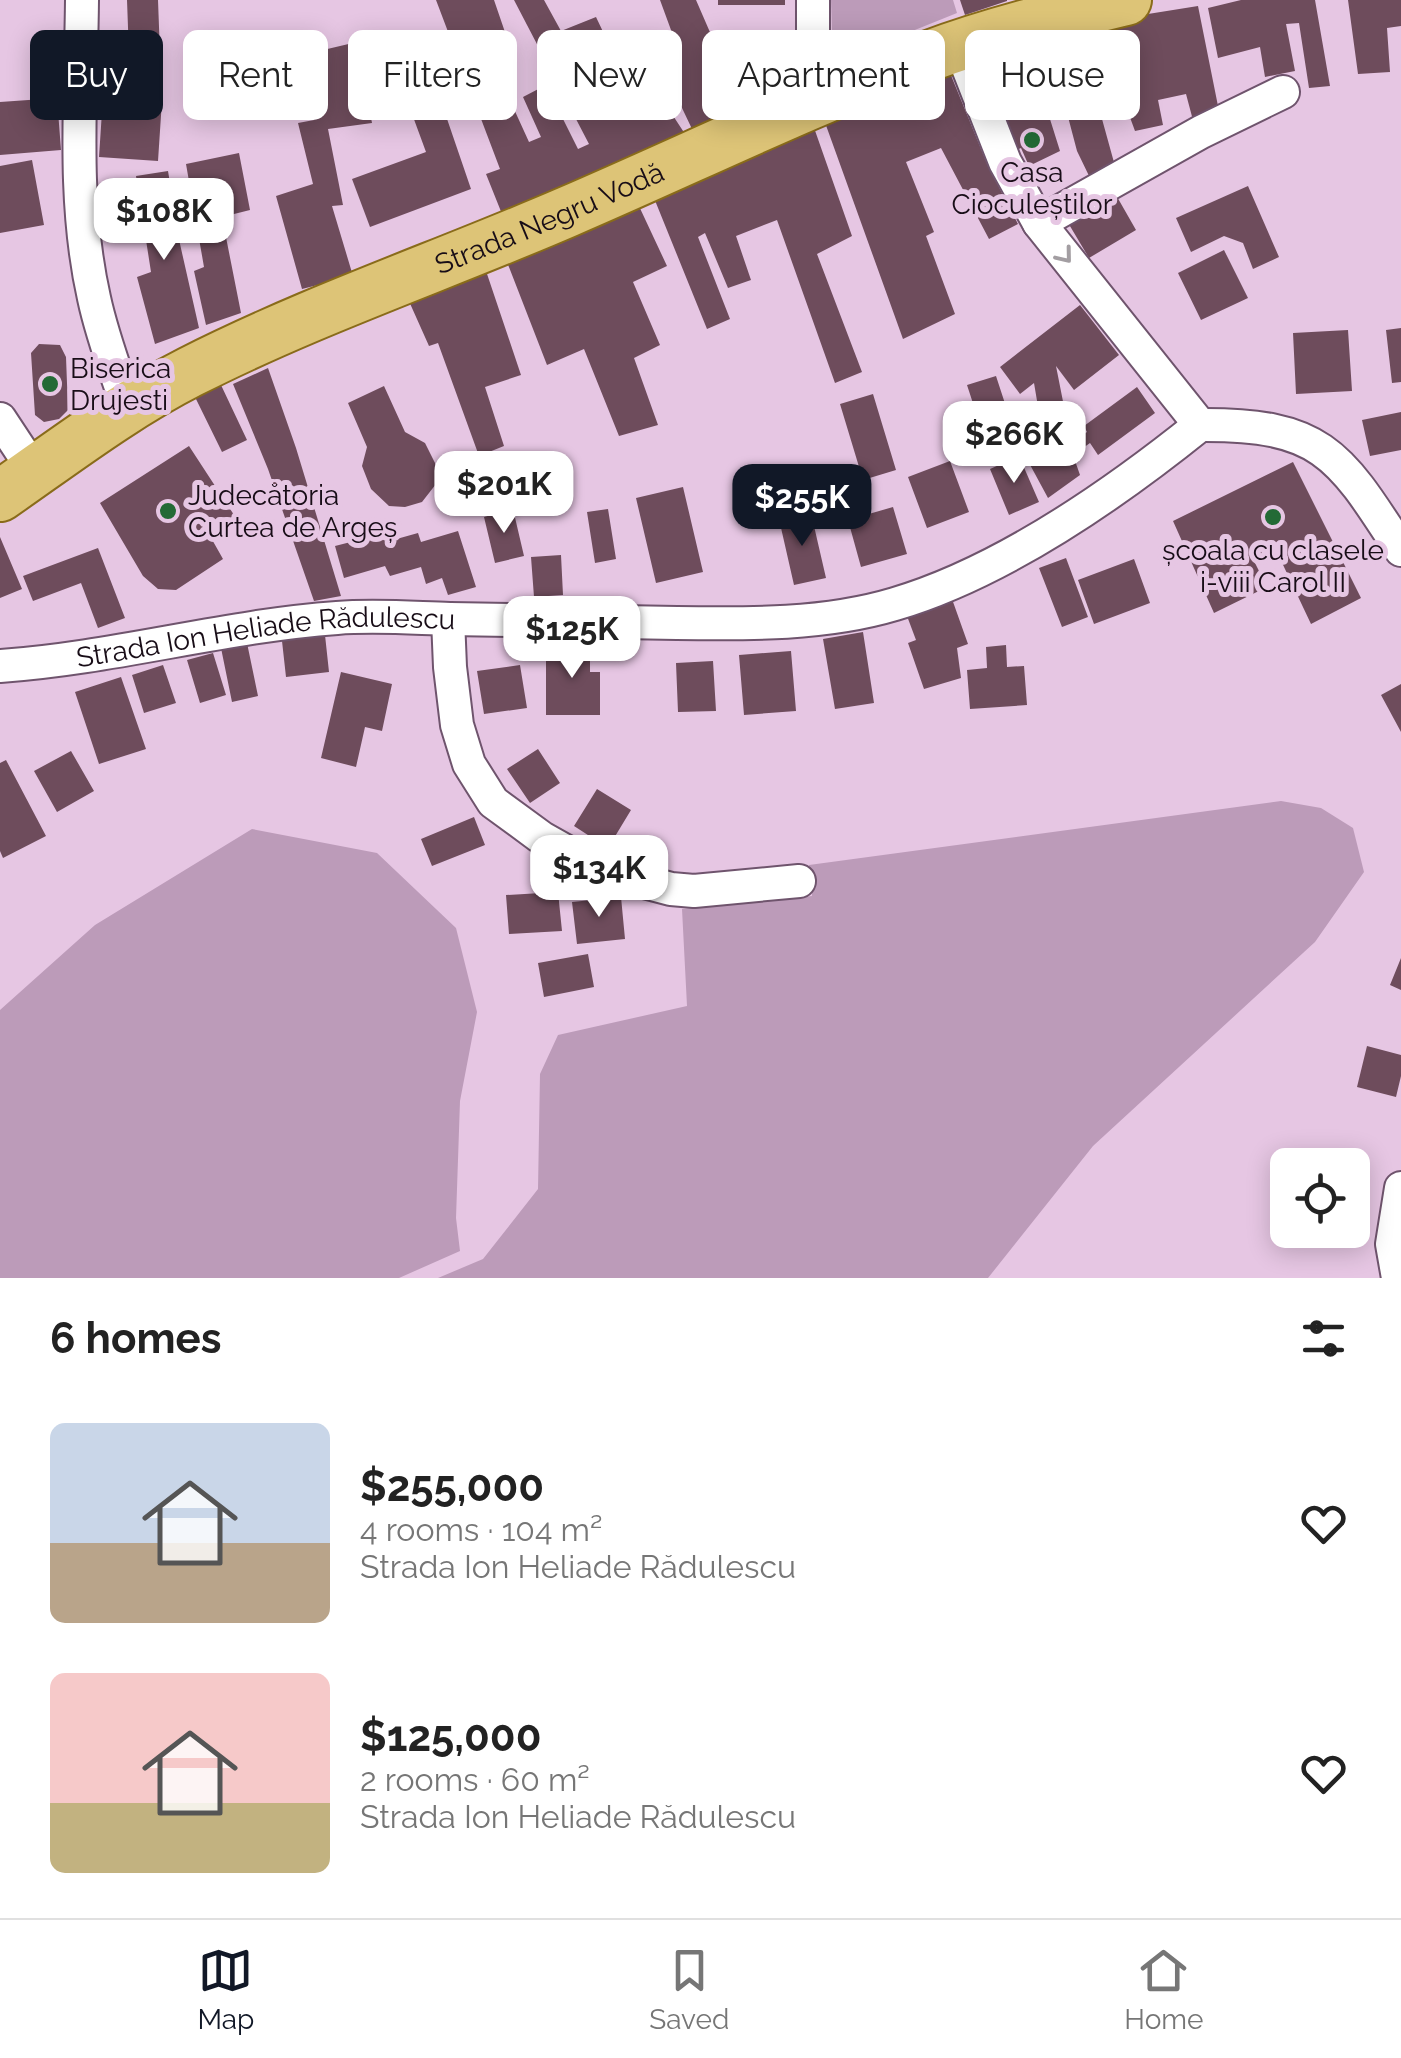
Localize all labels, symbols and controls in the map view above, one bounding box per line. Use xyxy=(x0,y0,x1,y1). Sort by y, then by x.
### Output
chip: Buy xyxy=(30,30,163,120)
chip: Rent xyxy=(183,30,328,120)
chip: Filters xyxy=(348,30,517,120)
chip: New xyxy=(537,30,682,120)
chip: Apartment xyxy=(702,30,945,120)
chip: House xyxy=(965,30,1140,120)
marker: Casa Cioculeștilor xyxy=(1021,129,1043,151)
street label: Strada Negru Vodă xyxy=(430,155,669,281)
place label: Casa Cioculeștilor xyxy=(951,156,1113,221)
pin: $108K xyxy=(94,178,234,263)
text: $108K xyxy=(116,192,212,229)
one-way arrow xyxy=(1053,245,1071,263)
place label: Biserica Drujesti xyxy=(70,352,171,417)
marker: Biserica Drujesti xyxy=(39,373,61,395)
pin: $266K xyxy=(944,401,1084,486)
text: $266K xyxy=(965,415,1063,452)
pin: $201K xyxy=(434,451,574,536)
pin: $255K xyxy=(732,464,872,549)
text: $201K xyxy=(456,465,552,502)
text: $255K xyxy=(754,478,850,515)
place label: Judecătoria Curtea de Argeș xyxy=(188,479,397,544)
marker: Judecătoria Curtea de Argeș xyxy=(157,500,179,522)
marker: școala cu clasele i-viii Carol II xyxy=(1262,506,1284,528)
place label: școala cu clasele i-viii Carol II xyxy=(1162,534,1384,599)
pin: $125K xyxy=(502,596,642,681)
street label: Strada Ion Heliade Rădulescu xyxy=(74,601,456,674)
text: $125K xyxy=(525,610,619,647)
pin: $134K xyxy=(529,835,669,920)
text: $134K xyxy=(552,849,646,886)
map controls xyxy=(1270,1148,1370,1248)
button: locate xyxy=(1270,1148,1370,1248)
icon: filters xyxy=(1296,1311,1351,1366)
text: 6 homes xyxy=(50,1314,221,1363)
text: $255,000 xyxy=(360,1462,544,1511)
icon: home xyxy=(130,1463,250,1583)
icon: heart xyxy=(1296,1496,1351,1551)
text: 4 rooms · 104 m² xyxy=(360,1511,602,1548)
text: Strada Ion Heliade Rădulescu xyxy=(360,1548,796,1585)
text: $125,000 xyxy=(360,1712,541,1761)
icon: home xyxy=(130,1713,250,1833)
icon: heart xyxy=(1296,1746,1351,1801)
text: 2 rooms · 60 m² xyxy=(360,1761,590,1798)
text: Strada Ion Heliade Rădulescu xyxy=(360,1798,796,1835)
tab: Map xyxy=(197,1943,254,2036)
tab: Saved xyxy=(649,1943,729,2036)
tab: Home xyxy=(1124,1943,1204,2036)

